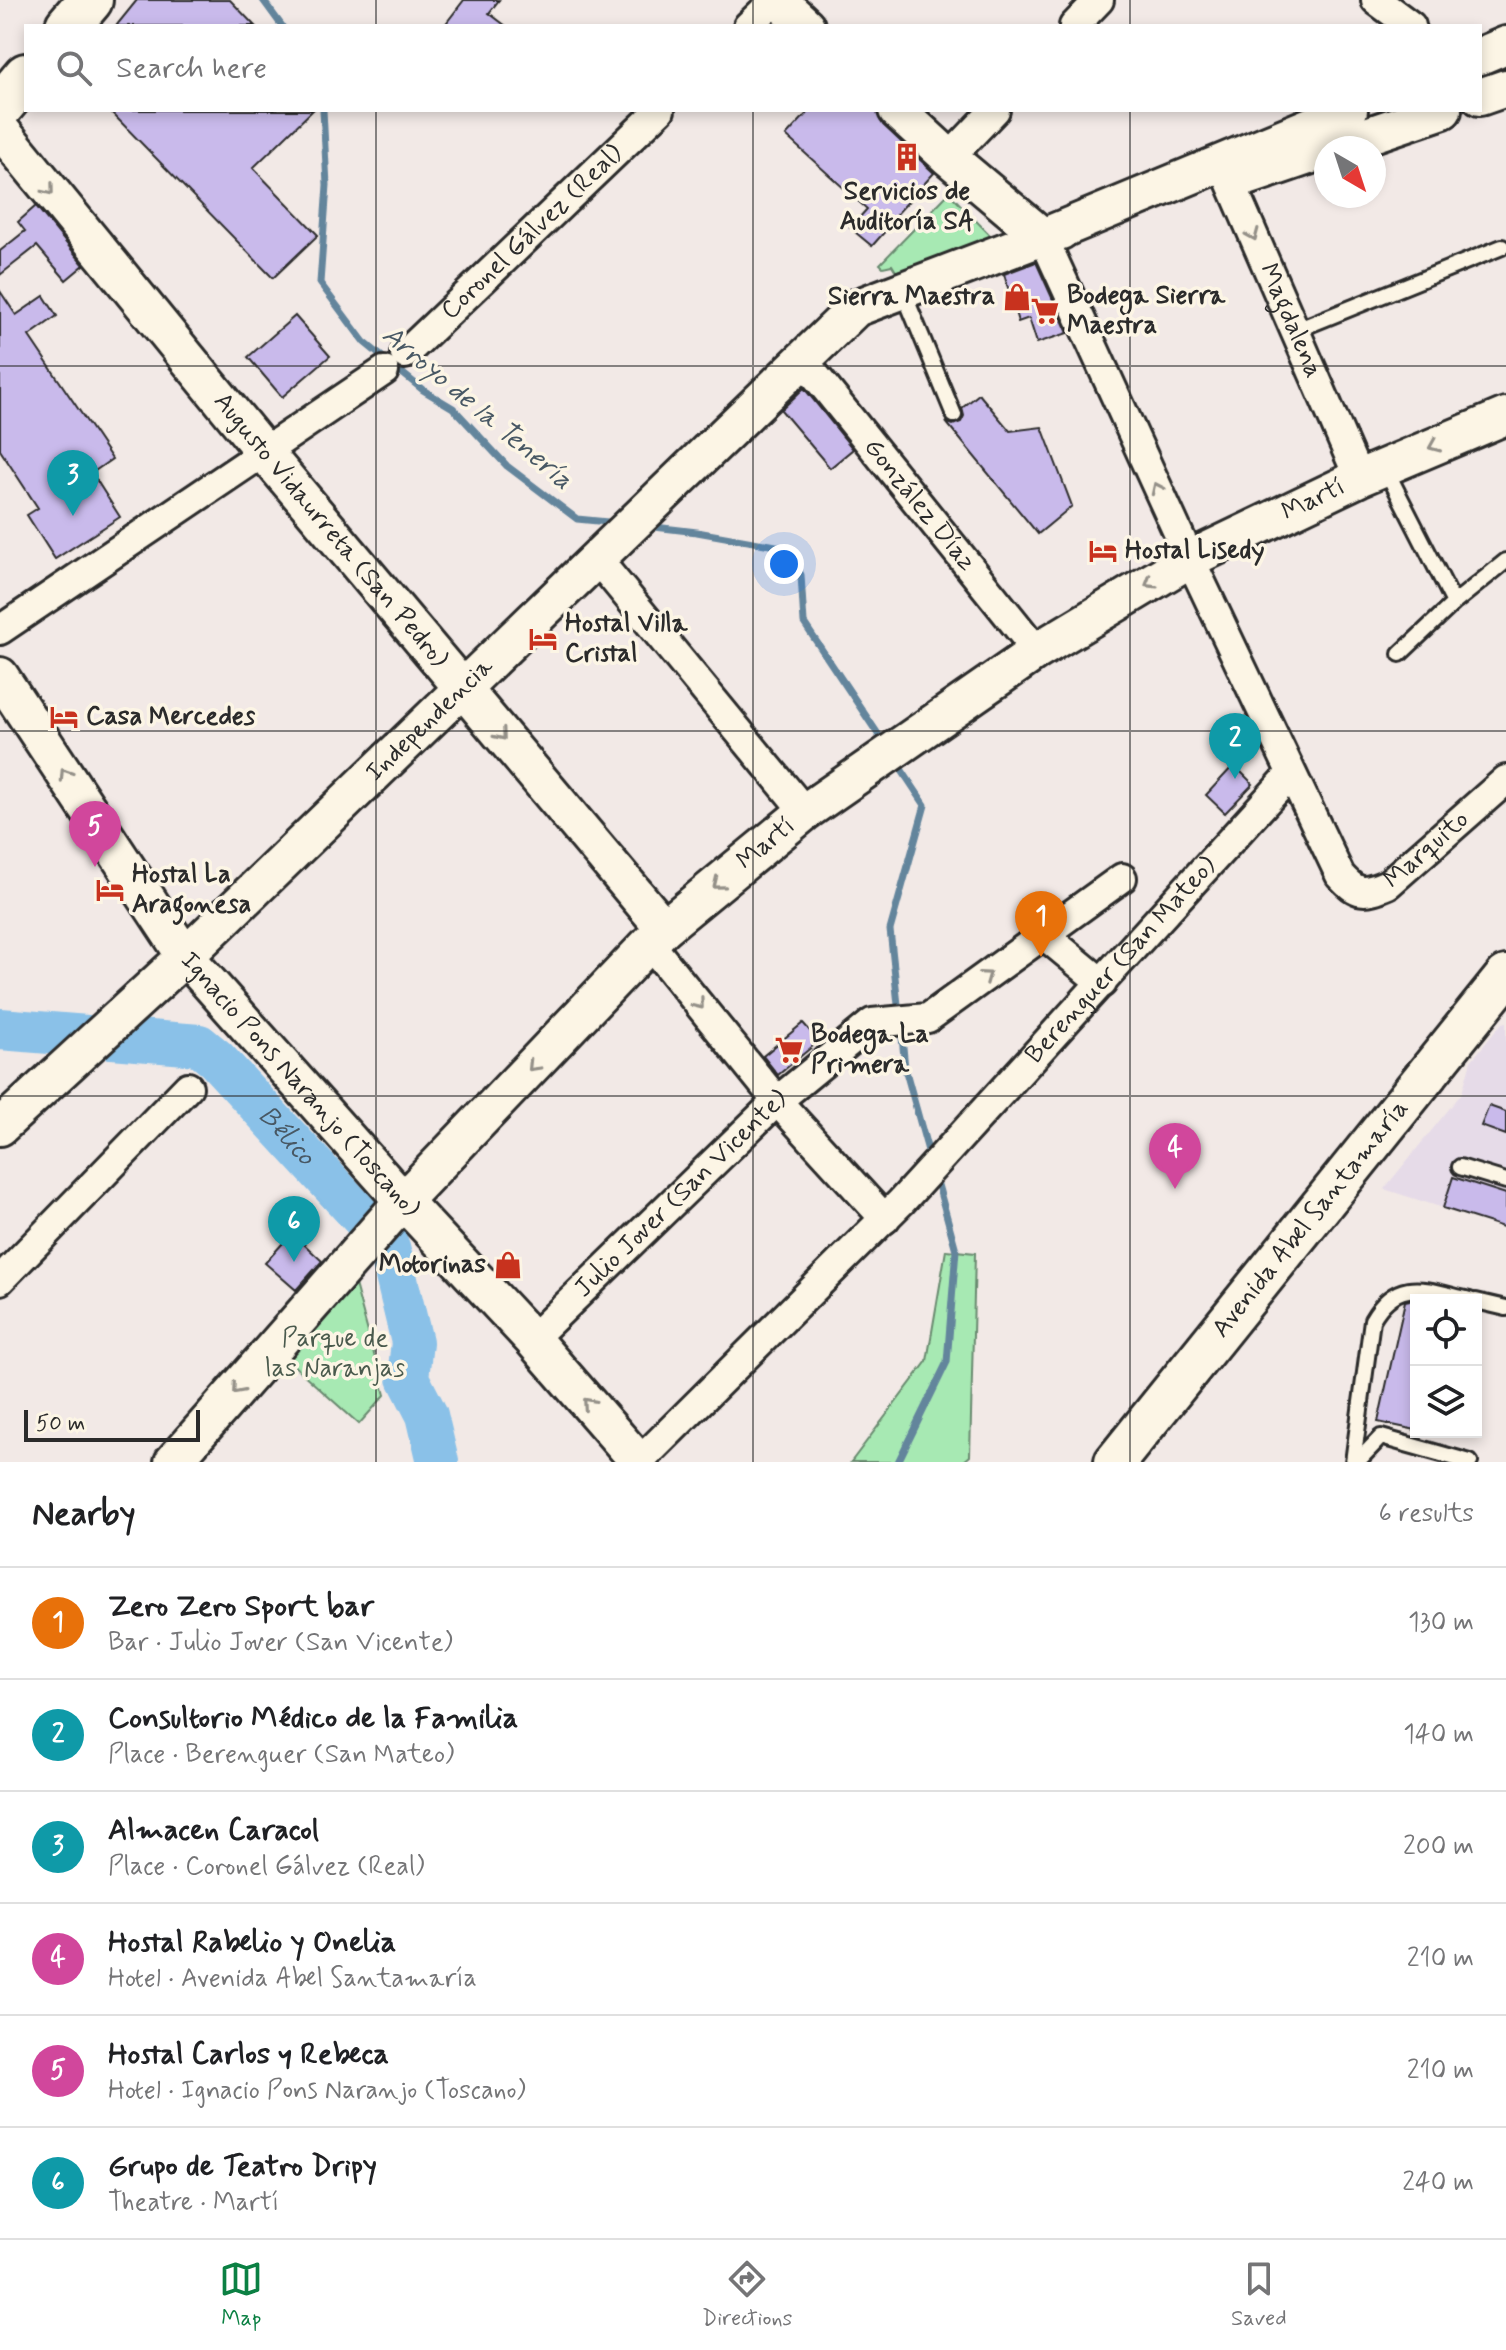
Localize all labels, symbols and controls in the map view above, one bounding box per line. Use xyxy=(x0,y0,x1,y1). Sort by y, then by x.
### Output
search box xyxy=(24,24,1482,112)
icon: search xyxy=(52,46,96,90)
text: Search here xyxy=(116,49,267,88)
north arrow xyxy=(1314,136,1386,208)
street label: Coronel Gálvez (Real) xyxy=(434,137,630,327)
building icon: Servicios de Auditoría SA xyxy=(892,142,922,172)
place label: Servicios de Auditoría SA xyxy=(840,175,974,239)
one-way arrow xyxy=(40,180,54,195)
one-way arrow xyxy=(1243,227,1259,241)
street label: Magdalena xyxy=(1251,258,1330,383)
place label: Bodega Sierra Maestra xyxy=(1067,279,1227,343)
place label: Sierra Maestra xyxy=(828,280,995,314)
shop icon: Sierra Maestra xyxy=(1002,282,1032,312)
supermarket icon: Bodega Sierra Maestra xyxy=(1030,296,1060,326)
water label: Arroyo de la Tenería xyxy=(374,317,580,499)
street label: Augusto Vidaurreta (San Pedro) xyxy=(205,386,455,675)
street label: González Díaz xyxy=(856,432,983,579)
one-way arrow xyxy=(1428,437,1442,453)
pin: 3 xyxy=(47,450,99,516)
street label: Martí xyxy=(1276,470,1351,529)
one-way arrow xyxy=(1151,481,1167,496)
place label: Hostal Lisedy xyxy=(1125,534,1265,568)
hotel icon: Hostal Lisedy xyxy=(1088,536,1118,566)
your location xyxy=(764,544,804,584)
one-way arrow xyxy=(1144,573,1159,589)
place label: Hostal Villa Cristal xyxy=(565,607,689,671)
hotel icon: Hostal Villa Cristal xyxy=(528,624,558,654)
street label: Independencia xyxy=(359,650,501,789)
place label: Casa Mercedes xyxy=(86,700,256,734)
hotel icon: Casa Mercedes xyxy=(49,702,79,732)
pin: 2 xyxy=(1209,713,1261,779)
one-way arrow xyxy=(491,725,506,740)
one-way arrow xyxy=(59,769,74,783)
pin: 5 xyxy=(69,801,121,867)
street label: Marquito xyxy=(1377,803,1477,897)
street label: Martí xyxy=(730,810,803,878)
street label: Berenguer (San Mateo) xyxy=(1018,849,1224,1071)
place label: Hostal La Aragonesa xyxy=(132,858,251,925)
one-way arrow xyxy=(712,874,727,888)
hotel icon: Hostal La Aragonesa xyxy=(95,875,125,905)
pin: 1 xyxy=(1015,891,1067,957)
street label: Ignacio Pons Naranjo (Toscano) xyxy=(172,945,427,1225)
one-way arrow xyxy=(977,971,991,986)
one-way arrow xyxy=(689,995,704,1009)
place label: Bodega La Primera xyxy=(811,1018,929,1082)
supermarket icon: Bodega La Primera xyxy=(774,1035,804,1065)
one-way arrow xyxy=(528,1057,542,1071)
street label: Julio Jover (San Vicente) xyxy=(567,1082,794,1305)
street label: Avenida Abel Santamaría xyxy=(1204,1093,1417,1345)
water label: Bélico xyxy=(250,1098,324,1175)
pin: 4 xyxy=(1149,1123,1201,1189)
pin: 6 xyxy=(268,1196,320,1262)
place label: Motorinas xyxy=(379,1248,486,1282)
shop icon: Motorinas xyxy=(493,1250,523,1280)
map controls xyxy=(1410,1294,1482,1438)
button: locate xyxy=(1410,1294,1482,1366)
park label: Parque de las Naranjas xyxy=(265,1322,405,1386)
button: layers xyxy=(1410,1366,1482,1438)
one-way arrow xyxy=(232,1380,247,1395)
one-way arrow xyxy=(583,1398,598,1413)
scale bar xyxy=(24,1406,200,1442)
text: 50 m xyxy=(36,1410,85,1438)
text: Nearby xyxy=(32,1492,136,1537)
text: 6 results xyxy=(1379,1497,1474,1531)
text: Zero Zero Sport bar xyxy=(108,1587,374,1626)
text: 1 xyxy=(52,1606,64,1640)
text: 130 m xyxy=(1408,1606,1474,1640)
text: Bar · Julio Jover (San Vicente) xyxy=(108,1626,453,1660)
text: Consultorio Médico de la Familia xyxy=(108,1699,518,1738)
text: 2 xyxy=(52,1718,64,1752)
text: 140 m xyxy=(1403,1718,1474,1752)
text: Place · Berenguer (San Mateo) xyxy=(108,1738,454,1772)
text: Almacen Caracol xyxy=(108,1811,319,1850)
text: 3 xyxy=(52,1830,64,1864)
text: 200 m xyxy=(1403,1830,1474,1864)
text: Place · Coronel Gálvez (Real) xyxy=(108,1850,425,1884)
text: Hostal Rabelio y Onelia xyxy=(108,1923,396,1962)
text: 4 xyxy=(50,1942,66,1976)
text: 210 m xyxy=(1407,1942,1474,1976)
text: Hotel · Avenida Abel Santamaría xyxy=(108,1962,477,1996)
text: Hostal Carlos y Rebeca xyxy=(108,2035,389,2074)
text: 5 xyxy=(50,2054,66,2088)
text: 210 m xyxy=(1407,2054,1474,2088)
text: Hotel · Ignacio Pons Naranjo (Toscano) xyxy=(108,2074,526,2108)
text: Grupo de Teatro Dripy xyxy=(108,2147,377,2186)
text: 6 xyxy=(51,2166,65,2200)
text: 240 m xyxy=(1402,2166,1474,2200)
text: Theatre · Martí xyxy=(108,2186,279,2220)
tab: Map xyxy=(219,2257,263,2333)
tab: Directions xyxy=(702,2257,792,2333)
tab: Saved xyxy=(1231,2257,1287,2333)

